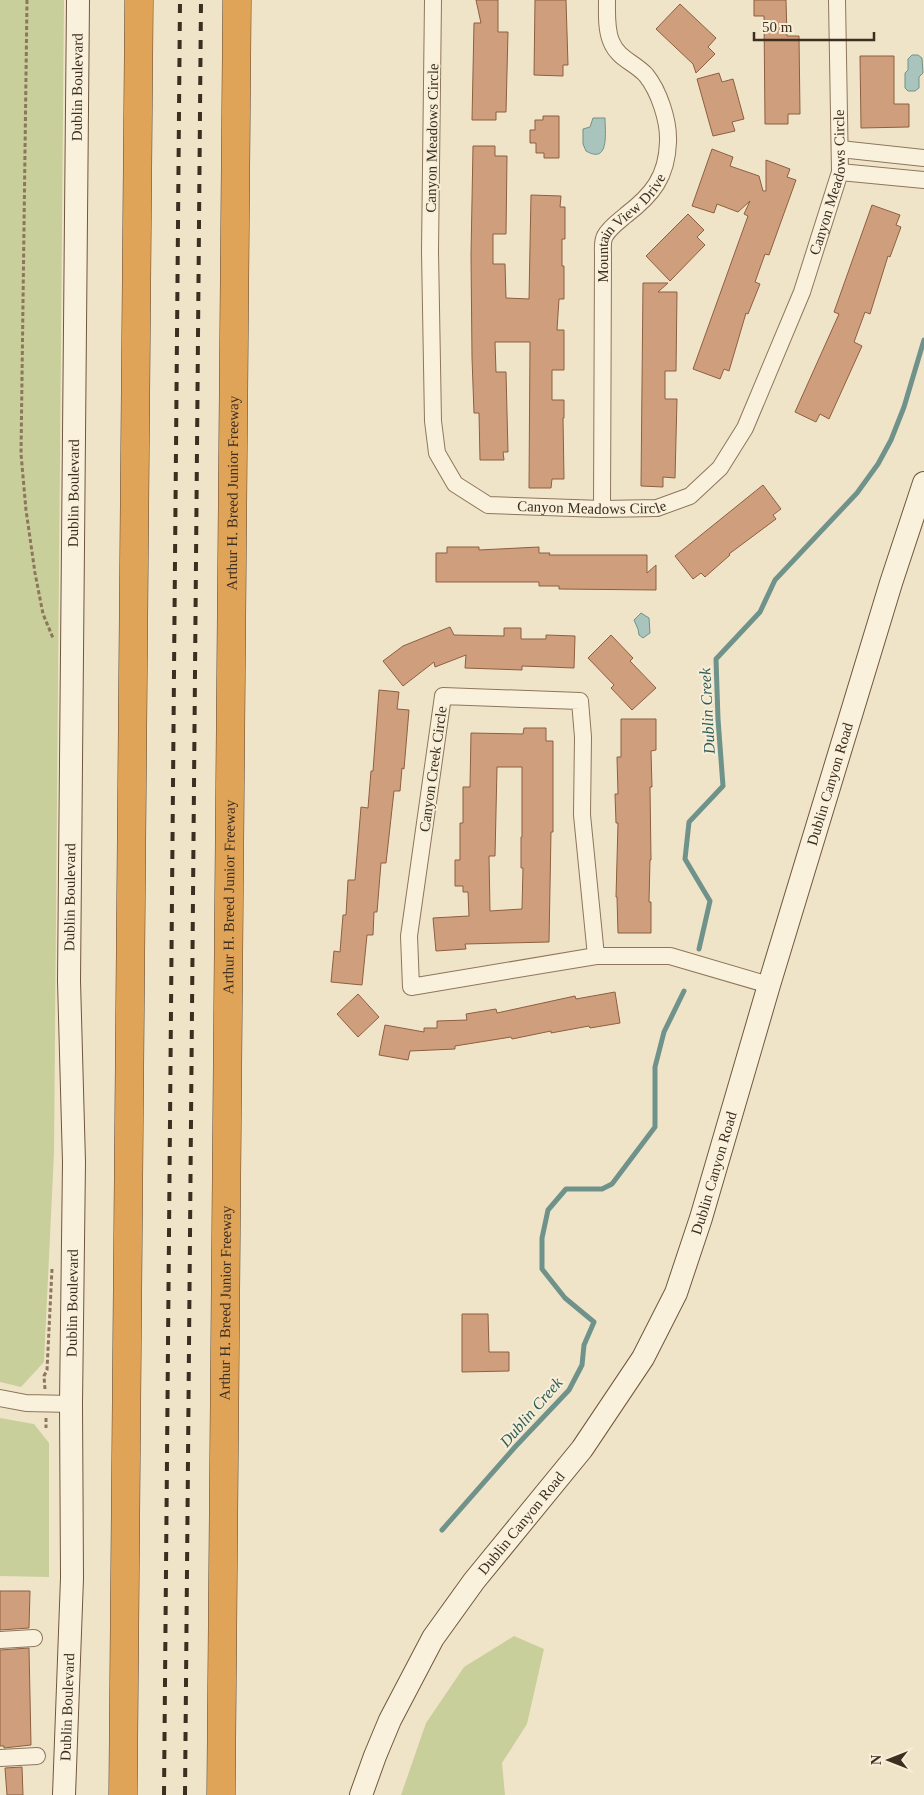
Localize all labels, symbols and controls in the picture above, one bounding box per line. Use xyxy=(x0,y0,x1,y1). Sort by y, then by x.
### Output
scale bar xyxy=(754,10,874,42)
text: 50 m xyxy=(762,19,793,35)
street label: Dublin Boulevard xyxy=(69,33,86,141)
street label: Canyon Meadows Circle xyxy=(423,63,441,213)
street label: Canyon Meadows Circle xyxy=(806,109,848,257)
street label: Mountain View Drive xyxy=(595,171,669,283)
street label: Arthur H. Breed Junior Freeway xyxy=(224,395,241,590)
street label: Dublin Boulevard xyxy=(65,439,82,547)
street label: Canyon Meadows Circle xyxy=(517,497,669,517)
water label: Dublin Creek xyxy=(696,667,718,755)
street label: Canyon Creek Circle xyxy=(416,705,450,833)
street label: Dublin Canyon Road xyxy=(804,720,856,847)
street label: Arthur H. Breed Junior Freeway xyxy=(220,799,238,994)
street label: Dublin Boulevard xyxy=(61,843,78,951)
street label: Dublin Canyon Road xyxy=(688,1109,740,1237)
street label: Arthur H. Breed Junior Freeway xyxy=(217,1205,234,1400)
street label: Dublin Boulevard xyxy=(64,1249,81,1357)
water label: Dublin Creek xyxy=(496,1373,566,1451)
street label: Dublin Canyon Road xyxy=(475,1468,568,1578)
street label: Dublin Boulevard xyxy=(57,1652,77,1761)
north arrow xyxy=(864,1735,914,1785)
text: N xyxy=(869,1755,884,1765)

